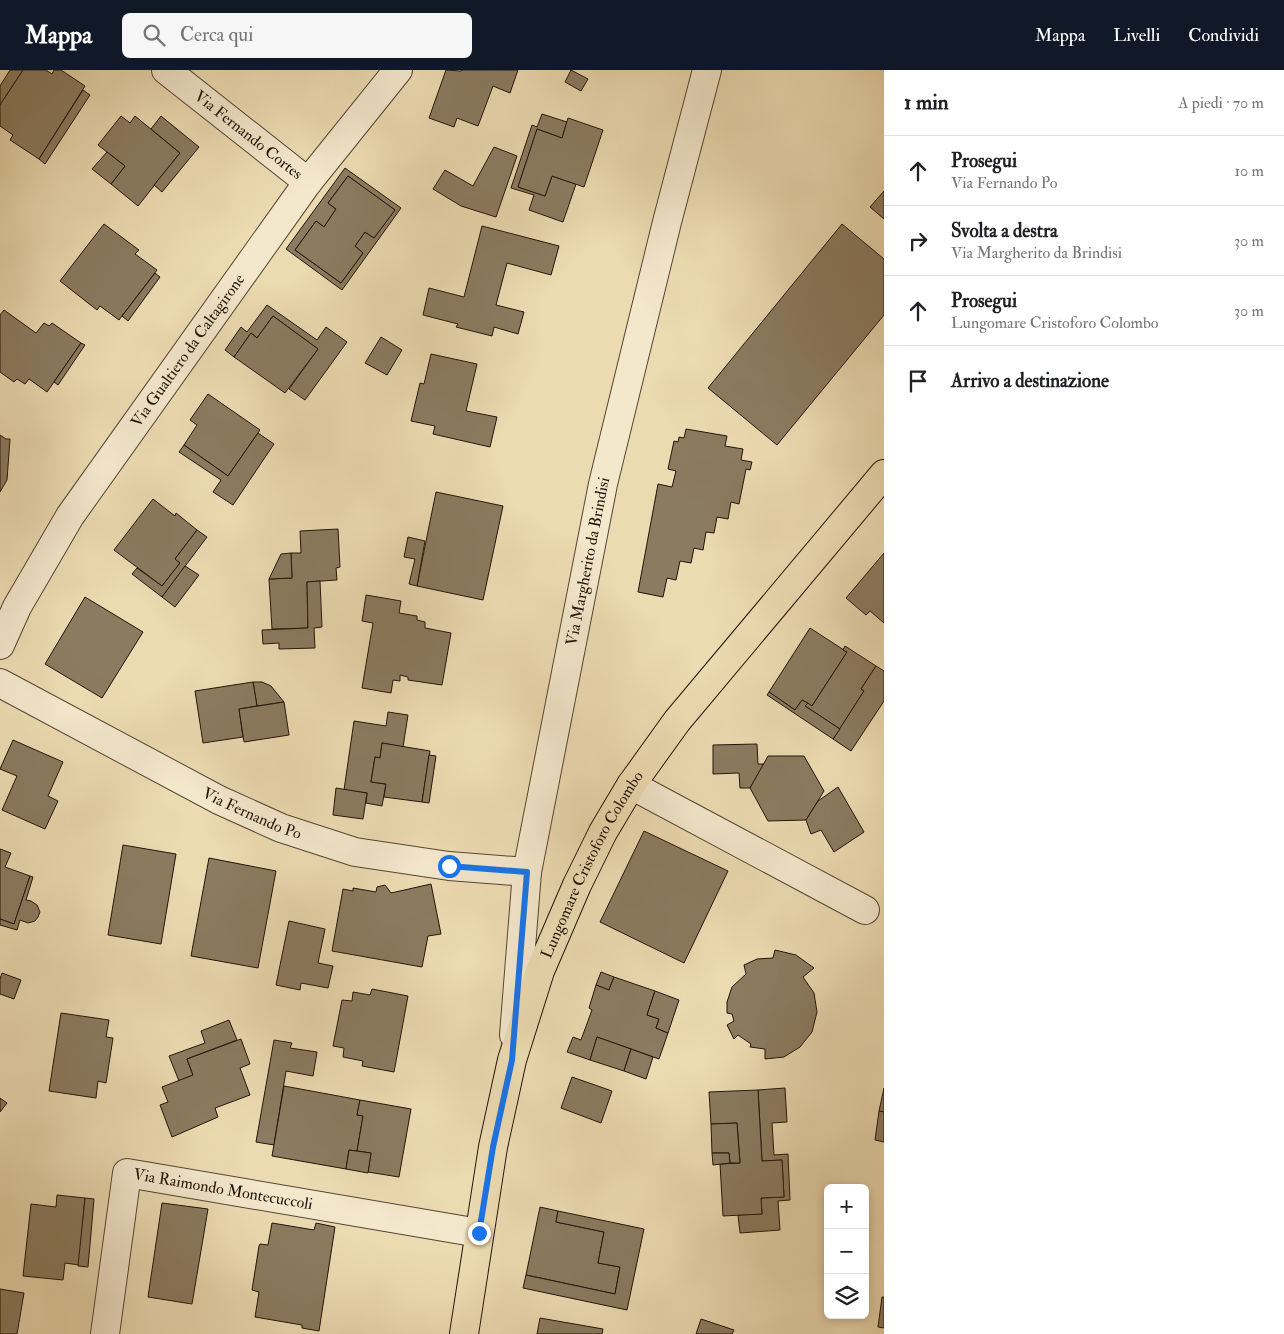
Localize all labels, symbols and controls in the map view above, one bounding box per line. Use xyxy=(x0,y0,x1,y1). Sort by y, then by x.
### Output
search box xyxy=(122,13,472,58)
text: Mappa xyxy=(25,20,92,51)
icon: search xyxy=(140,21,168,49)
text: Cerca qui xyxy=(180,23,253,47)
text: Mappa xyxy=(1035,24,1085,47)
text: Livelli xyxy=(1113,24,1160,47)
text: Condividi xyxy=(1188,24,1259,47)
street label: Via Fernando Cortes xyxy=(190,86,307,184)
text: 1 min xyxy=(904,89,949,116)
text: A piedi · 70 m xyxy=(1178,93,1264,113)
text: Prosegui xyxy=(951,149,1017,173)
icon: ahead xyxy=(904,157,932,185)
text: 10 m xyxy=(1234,161,1264,181)
text: Via Fernando Po xyxy=(951,173,1057,193)
text: Svolta a destra xyxy=(951,219,1058,243)
icon: right xyxy=(904,227,932,255)
text: 30 m xyxy=(1234,231,1264,251)
text: Via Margherito da Brindisi xyxy=(951,243,1122,263)
street label: Via Gualtiero da Caltagirone xyxy=(126,270,249,431)
text: Prosegui xyxy=(951,289,1017,313)
icon: ahead xyxy=(904,297,932,325)
text: 30 m xyxy=(1234,301,1264,321)
text: Lungomare Cristoforo Colombo xyxy=(951,313,1159,333)
icon: arrive xyxy=(904,367,932,395)
text: Arrivo a destinazione xyxy=(951,369,1109,393)
street label: Via Margherito da Brindisi xyxy=(562,475,614,647)
street label: Lungomare Cristoforo Colombo xyxy=(537,767,648,962)
street label: Via Fernando Po xyxy=(199,783,304,844)
route start xyxy=(438,855,461,878)
street label: Via Raimondo Montecuccoli xyxy=(132,1164,314,1214)
map controls xyxy=(824,1184,869,1319)
button: + xyxy=(824,1184,869,1229)
route end xyxy=(468,1222,491,1245)
button: − xyxy=(824,1229,869,1274)
button: layers xyxy=(824,1274,869,1319)

